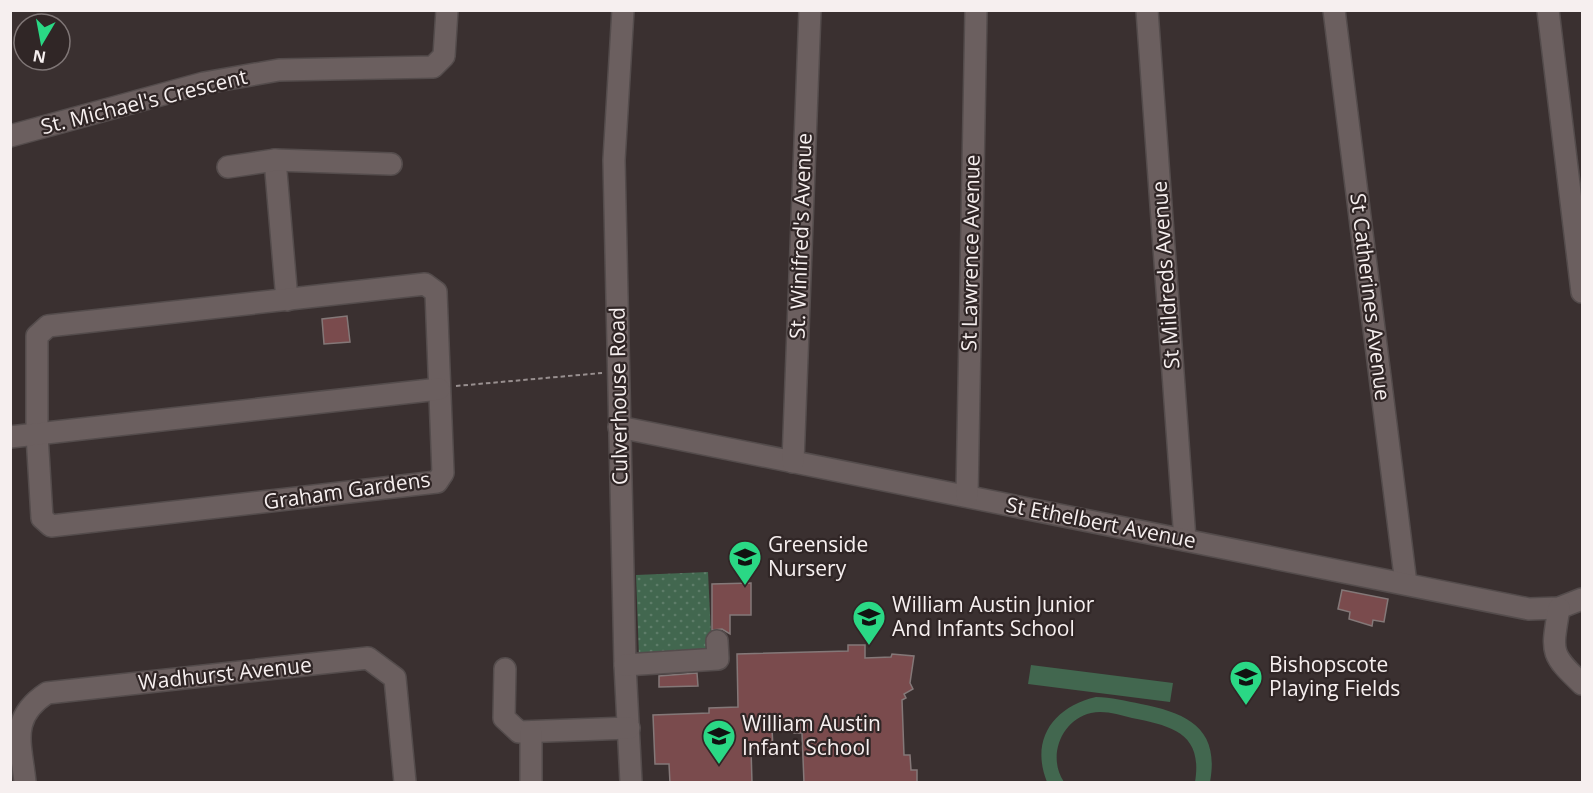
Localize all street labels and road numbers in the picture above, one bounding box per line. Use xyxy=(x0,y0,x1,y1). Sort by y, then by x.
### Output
street label: St. Michael's Crescent xyxy=(38,62,250,140)
street label: St. Winifred's Avenue xyxy=(782,132,818,340)
street label: St Lawrence Avenue xyxy=(954,154,986,352)
street label: St Mildreds Avenue xyxy=(1144,180,1186,370)
street label: St Catherines Avenue xyxy=(1344,192,1398,402)
street label: Culverhouse Road xyxy=(602,307,634,485)
street label: Graham Gardens xyxy=(262,464,432,516)
street label: St Ethelbert Avenue xyxy=(1004,490,1199,554)
street label: Wadhurst Avenue xyxy=(137,650,313,696)

